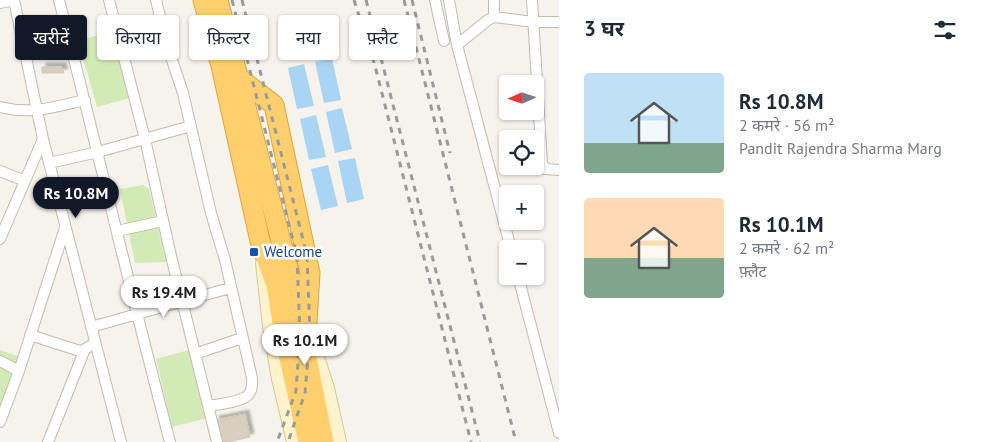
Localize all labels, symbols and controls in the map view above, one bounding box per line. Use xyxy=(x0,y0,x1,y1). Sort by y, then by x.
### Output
chip: खरीदें xyxy=(15,15,87,60)
chip: किराया xyxy=(97,15,179,60)
chip: फ़िल्टर xyxy=(189,15,268,60)
chip: नया xyxy=(278,15,339,60)
chip: फ़्लैट xyxy=(349,15,416,60)
text: 3 घर xyxy=(584,15,624,42)
icon: filters xyxy=(931,16,959,44)
north arrow xyxy=(499,75,544,120)
map controls xyxy=(499,75,544,285)
text: Rs 10.8M xyxy=(739,88,824,115)
icon: home xyxy=(624,93,684,153)
text: 2 कमरे · 56 m² xyxy=(739,115,834,135)
button: locate xyxy=(499,130,544,175)
text: Pandit Rajendra Sharma Marg xyxy=(739,138,942,158)
pin: Rs 10.8M xyxy=(24,176,128,219)
text: Rs 10.8M xyxy=(44,183,108,203)
button: + xyxy=(499,185,544,230)
text: Rs 10.1M xyxy=(739,211,824,238)
icon: home xyxy=(624,218,684,278)
text: 2 कमरे · 62 m² xyxy=(739,238,834,258)
button: − xyxy=(499,240,544,285)
place label: Welcome xyxy=(264,242,322,261)
marker: Welcome xyxy=(248,246,260,258)
text: फ़्लैट xyxy=(739,261,767,281)
pin: Rs 19.4M xyxy=(112,276,216,318)
text: Rs 19.4M xyxy=(132,282,196,302)
pin: Rs 10.1M xyxy=(253,324,357,366)
text: Rs 10.1M xyxy=(273,330,337,350)

